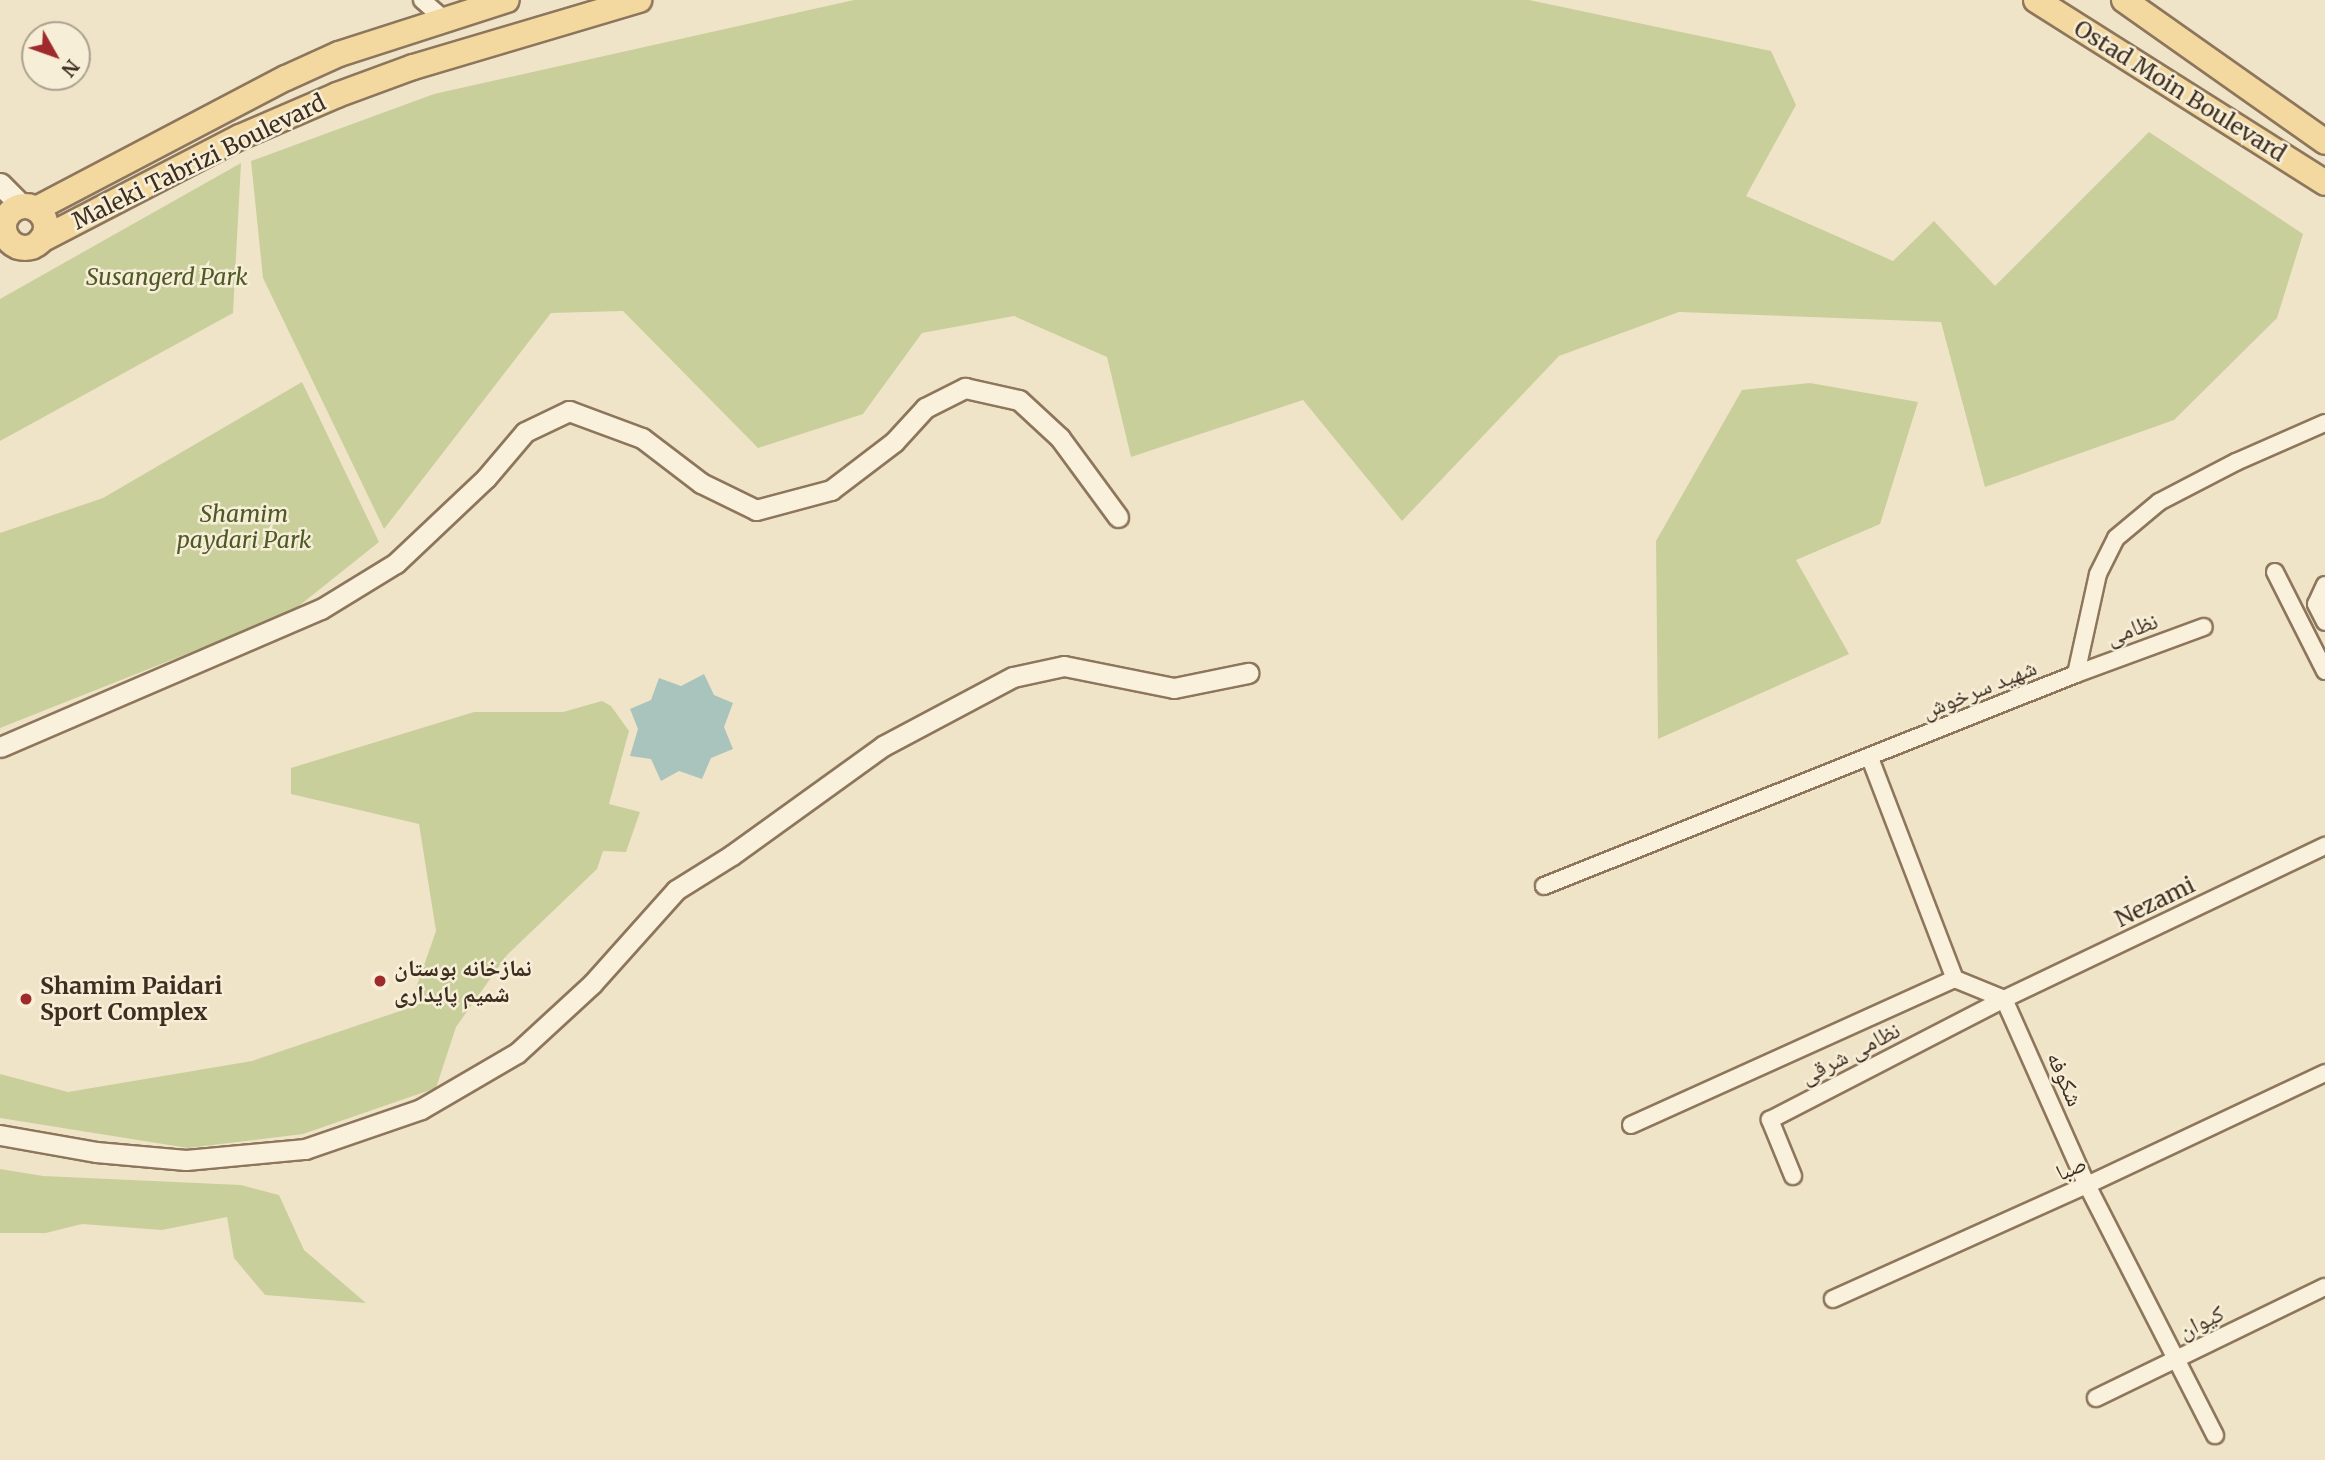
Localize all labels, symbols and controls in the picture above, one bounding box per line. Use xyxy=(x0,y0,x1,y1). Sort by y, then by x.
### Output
street label: Ostad Moin Boulevard xyxy=(2069,14,2291,168)
north arrow xyxy=(21,21,91,91)
text: N xyxy=(57,55,85,82)
street label: Maleki Tabrizi Boulevard xyxy=(68,89,330,235)
park label: Susangerd Park xyxy=(86,263,248,291)
park label: Shamim paydari Park xyxy=(177,500,311,554)
street label: نظامی xyxy=(2102,607,2162,651)
street label: شهید سرخوش xyxy=(1917,653,2041,725)
street label: Nezami xyxy=(2111,871,2199,933)
place label: نمازخانه بوستان شمیم پایداری xyxy=(394,954,532,1008)
place label: Shamim Paidari Sport Complex xyxy=(40,972,222,1026)
marker: نمازخانه بوستان شمیم پایداری xyxy=(372,973,388,989)
marker: Shamim Paidari Sport Complex xyxy=(18,991,34,1007)
street label: نظامی شرقی xyxy=(1796,1016,1904,1090)
street label: شکوفه xyxy=(2041,1048,2089,1110)
street label: صبا xyxy=(2051,1149,2091,1187)
street label: کیوان xyxy=(2174,1299,2228,1345)

